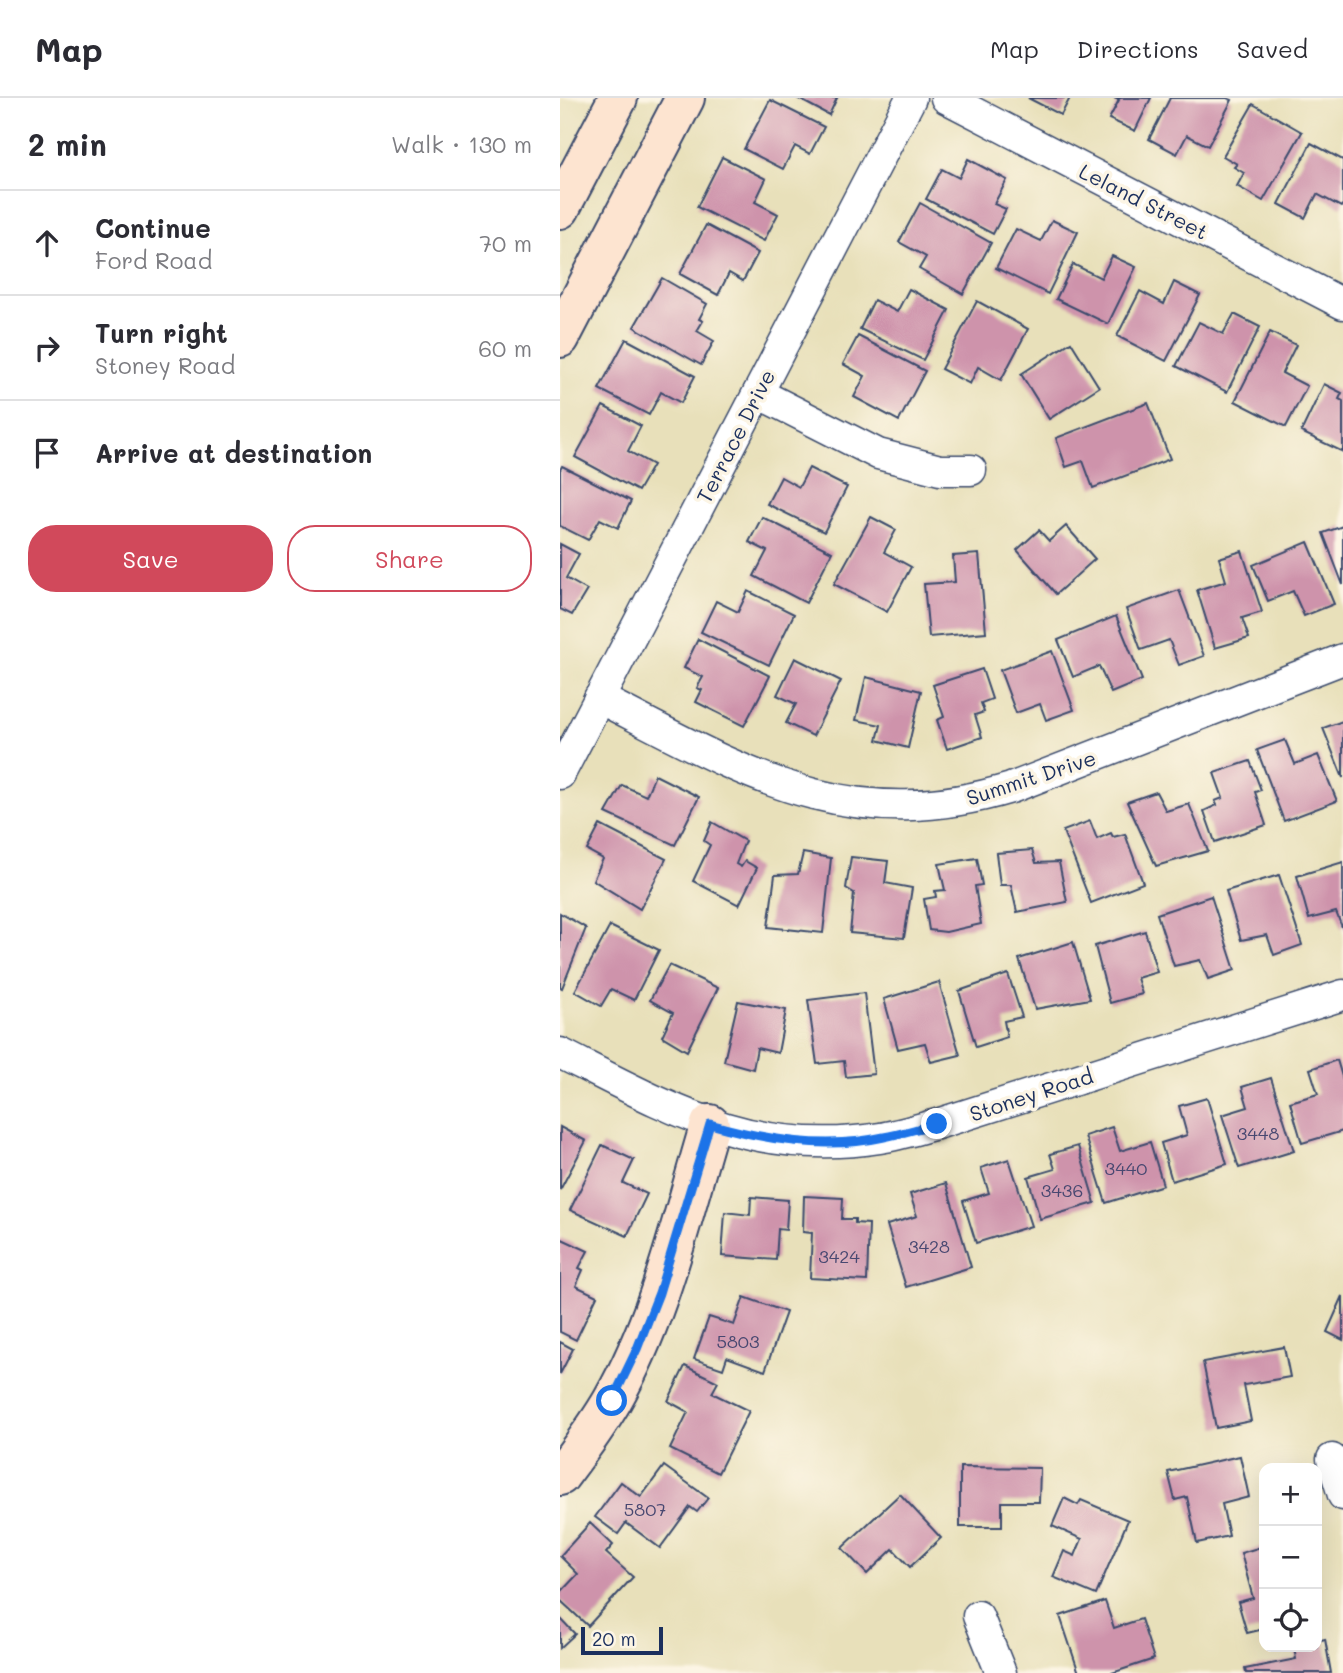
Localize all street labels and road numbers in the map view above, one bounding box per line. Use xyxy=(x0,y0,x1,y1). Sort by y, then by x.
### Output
street label: Leland Street xyxy=(1075,157,1213,245)
street label: Terrace Drive xyxy=(690,365,780,507)
street label: Summit Drive xyxy=(963,743,1099,811)
street label: Stoney Road xyxy=(966,1061,1096,1127)

